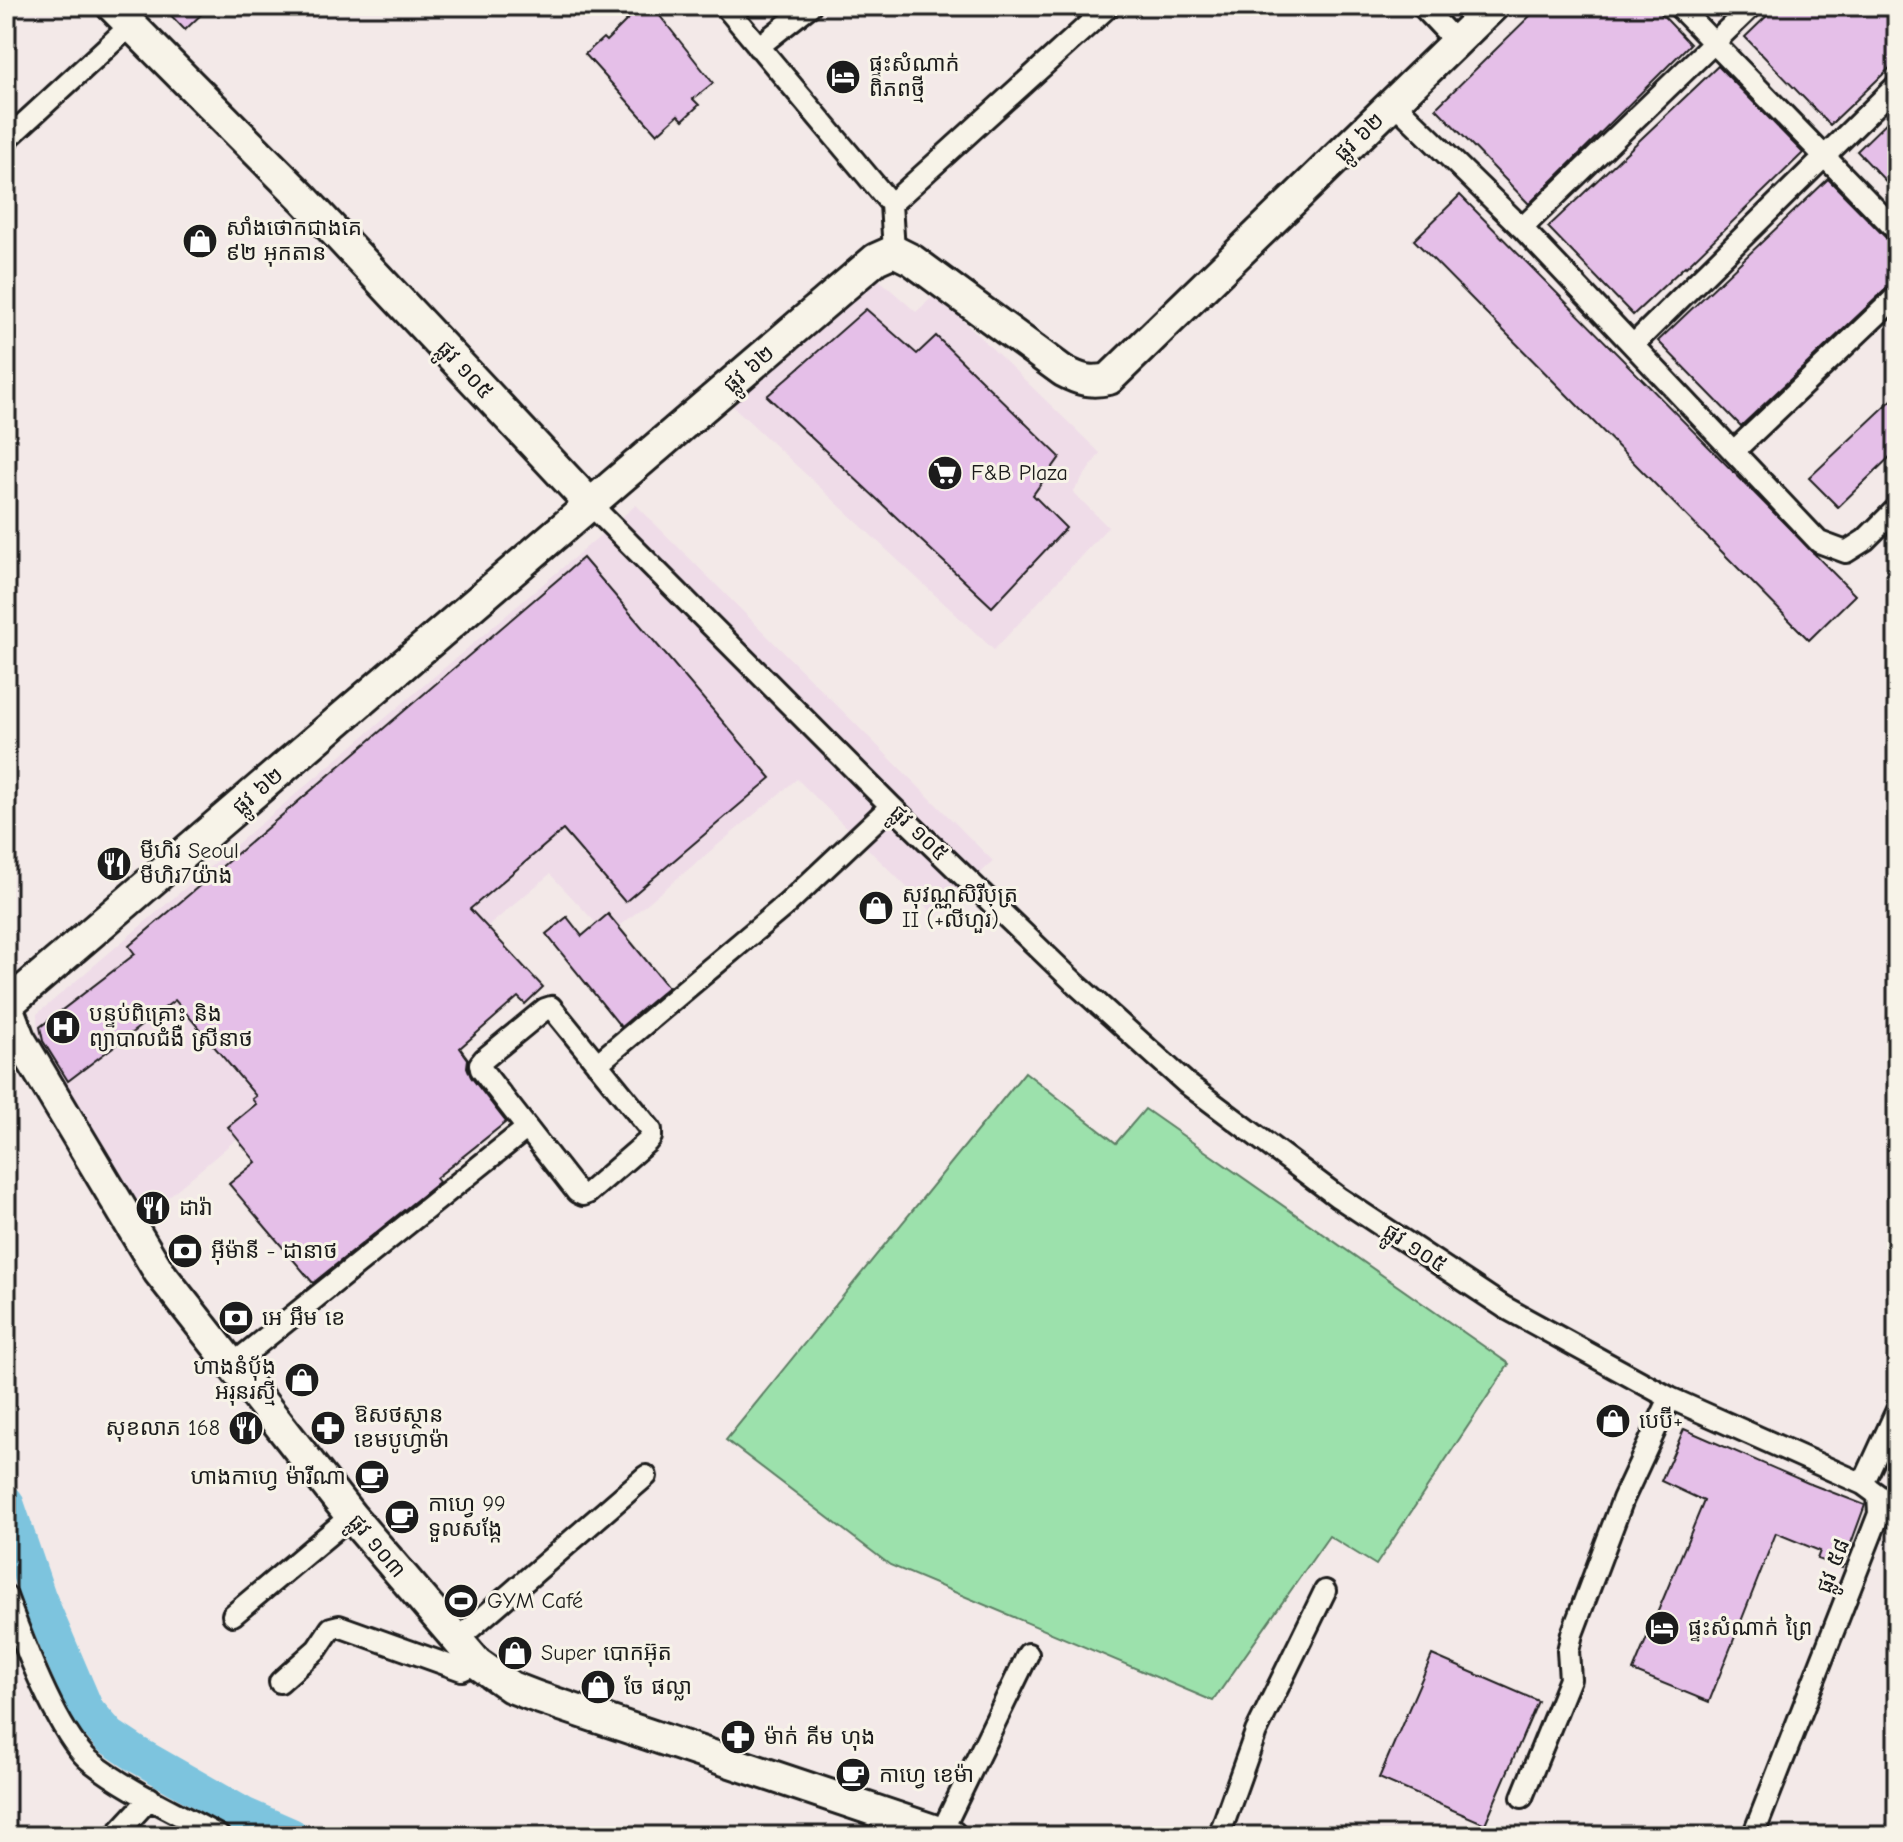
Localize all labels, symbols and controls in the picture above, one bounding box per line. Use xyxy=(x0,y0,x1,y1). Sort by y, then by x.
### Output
place label: ផ្ទះសំណាក់ ពិភពថ្មី xyxy=(869,51,960,103)
hotel icon: ផ្ទះសំណាក់ ពិភពថ្មី xyxy=(824,58,862,96)
street label: ផ្លូវ ៦២ xyxy=(1329,107,1394,172)
place label: សាំងថោកជាងគេ ៩២ អុកតាន xyxy=(226,215,362,267)
shop icon: សាំងថោកជាងគេ ៩២ អុកតាន xyxy=(181,222,219,260)
street label: ផ្លូវ ១០៥ xyxy=(427,335,499,409)
street label: ផ្លូវ ៦២ xyxy=(718,340,784,403)
supermarket icon: F&B Plaza xyxy=(926,454,964,492)
place label: F&B Plaza xyxy=(971,460,1068,486)
street label: ផ្លូវ ៦២ xyxy=(227,762,293,825)
street label: ផ្លូវ ១០៥ xyxy=(880,799,953,871)
place label: មីហិរ Seoul មីហិរ7យ៉ាង xyxy=(140,838,239,889)
restaurant icon: មីហិរ Seoul មីហិរ7យ៉ាង xyxy=(95,845,133,883)
place label: សុវណ្ណសិរីបុត្រ II (+លីហួរ) xyxy=(902,882,1018,933)
shop icon: សុវណ្ណសិរីបុត្រ II (+លីហួរ) xyxy=(857,889,895,927)
place label: បន្ទប់ពិគ្រោះ និង ព្យាបាលជំងឺ ស្រីនាថ xyxy=(89,1001,253,1052)
hospital icon: បន្ទប់ពិគ្រោះ និង ព្យាបាលជំងឺ ស្រីនាថ xyxy=(44,1008,82,1046)
restaurant icon: ដារ៉ា xyxy=(134,1189,172,1227)
place label: ដារ៉ា xyxy=(179,1195,213,1221)
street label: ផ្លូវ ១០៥ xyxy=(1375,1218,1452,1284)
bank icon: អ៊ីម៉ានី - ដានាថ xyxy=(166,1232,204,1270)
place label: អ៊ីម៉ានី - ដានាថ xyxy=(211,1238,337,1265)
bank icon: អេ អឹម ខេ xyxy=(217,1299,255,1337)
place label: អេ អឹម ខេ xyxy=(262,1305,345,1331)
place label: ហាងនំប៉័ង អរុនរស្មី xyxy=(193,1354,276,1406)
shop icon: ហាងនំប៉័ង អរុនរស្មី xyxy=(283,1361,321,1399)
place label: ឱសថស្ថាន ខេមបូហ្វាម៉ា xyxy=(354,1402,449,1454)
shop icon: បេប៊ី+ xyxy=(1594,1402,1632,1440)
place label: បេប៊ី+ xyxy=(1639,1406,1683,1434)
restaurant icon: សុខលាភ 168 xyxy=(227,1409,265,1447)
pharmacy icon: ឱសថស្ថាន ខេមបូហ្វាម៉ា xyxy=(309,1409,347,1447)
place label: សុខលាភ 168 xyxy=(106,1415,220,1442)
cafe icon: ហាងកាហ្វេ ម៉ារីណា xyxy=(353,1458,391,1496)
place label: ហាងកាហ្វេ ម៉ារីណា xyxy=(191,1464,346,1491)
place label: កាហ្វេ 99 ទួលសង្កែ xyxy=(428,1491,506,1543)
cafe icon: កាហ្វេ 99 ទួលសង្កែ xyxy=(383,1498,421,1536)
street label: ផ្លូវ ១០៣ xyxy=(338,1509,411,1587)
street label: ផ្លូវ ៥៨ xyxy=(1811,1535,1861,1599)
sports icon: GYM Café xyxy=(442,1582,480,1620)
place label: GYM Café xyxy=(487,1588,583,1614)
hotel icon: ផ្ទះសំណាក់ ព្រៃ xyxy=(1643,1609,1681,1647)
place label: ផ្ទះសំណាក់ ព្រៃ xyxy=(1688,1614,1812,1642)
shop icon: Super បោកអ៊ុត xyxy=(496,1634,534,1672)
place label: Super បោកអ៊ុត xyxy=(541,1640,672,1667)
shop icon: ចែ ផល្លា xyxy=(579,1668,617,1706)
place label: ចែ ផល្លា xyxy=(624,1674,692,1701)
pharmacy icon: ម៉ាក់ គីម ហុង xyxy=(719,1718,757,1756)
place label: ម៉ាក់ គីម ហុង xyxy=(764,1724,875,1751)
cafe icon: កាហ្វេ ខេម៉ា xyxy=(834,1756,872,1794)
place label: កាហ្វេ ខេម៉ា xyxy=(879,1762,974,1789)

